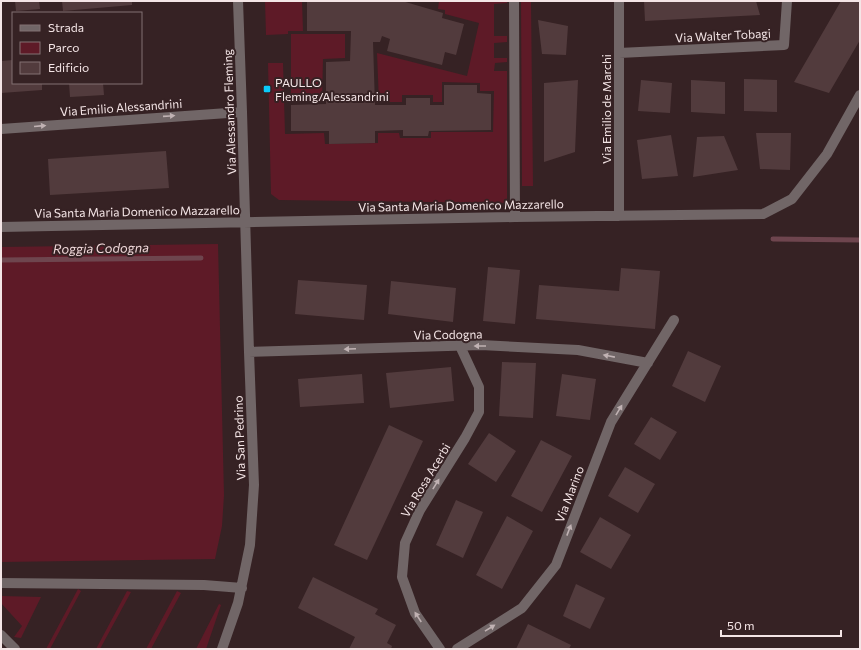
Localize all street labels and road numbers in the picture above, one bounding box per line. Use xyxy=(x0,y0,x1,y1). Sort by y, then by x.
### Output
street label: Via Walter Tobagi xyxy=(675,25,771,45)
street label: Via Alessandro Fleming xyxy=(220,48,238,175)
street label: Via Emilio de Marchi xyxy=(599,54,613,164)
street label: Via Emilio Alessandrini xyxy=(59,96,183,118)
street label: Via Santa Maria Domenico Mazzarello xyxy=(358,196,564,214)
street label: Via Santa Maria Domenico Mazzarello xyxy=(34,202,240,220)
street label: Via Codogna xyxy=(413,326,483,342)
street label: Via San Pedrino xyxy=(231,395,247,481)
street label: Via Rosa Acerbi xyxy=(397,440,453,520)
street label: Via Marino xyxy=(552,464,586,524)

